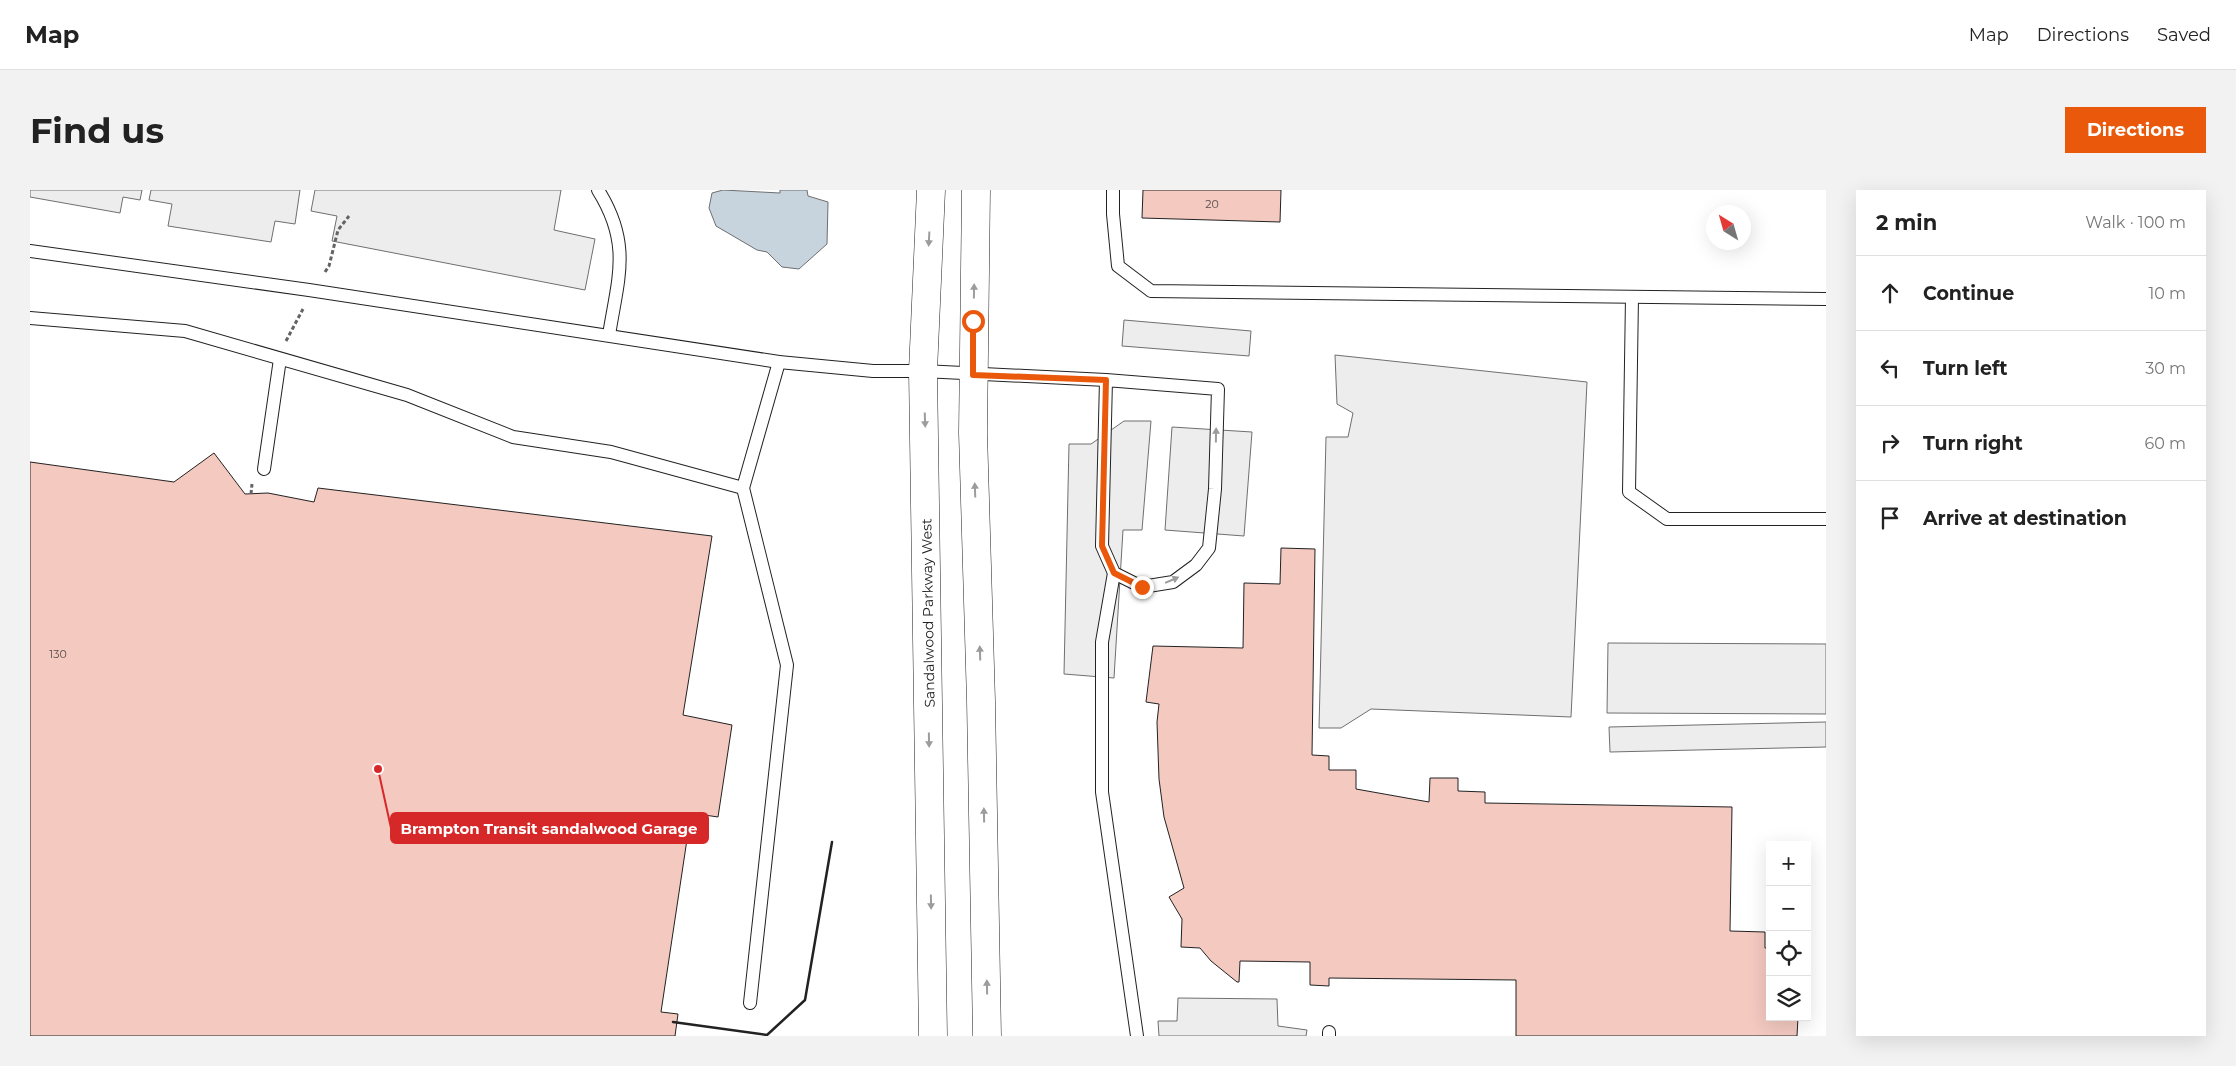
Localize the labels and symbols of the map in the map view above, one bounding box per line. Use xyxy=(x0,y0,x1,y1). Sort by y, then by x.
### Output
house number: 20 xyxy=(1205,197,1219,211)
north arrow xyxy=(1706,205,1751,250)
one-way arrow xyxy=(925,231,933,247)
one-way arrow xyxy=(970,283,978,299)
route start xyxy=(962,310,985,333)
one-way arrow xyxy=(921,412,929,428)
one-way arrow xyxy=(1212,427,1220,443)
one-way arrow xyxy=(970,482,978,498)
street label: Sandalwood Parkway West xyxy=(917,518,939,708)
route end xyxy=(1131,576,1154,599)
one-way arrow xyxy=(1165,576,1180,584)
one-way arrow xyxy=(975,644,983,660)
house number: 130 xyxy=(49,647,67,661)
one-way arrow xyxy=(926,732,934,748)
one-way arrow xyxy=(979,807,987,823)
callout: Brampton Transit sandalwood Garage xyxy=(391,813,708,843)
text: Brampton Transit sandalwood Garage xyxy=(400,819,698,838)
one-way arrow xyxy=(927,895,935,911)
one-way arrow xyxy=(982,979,990,995)

